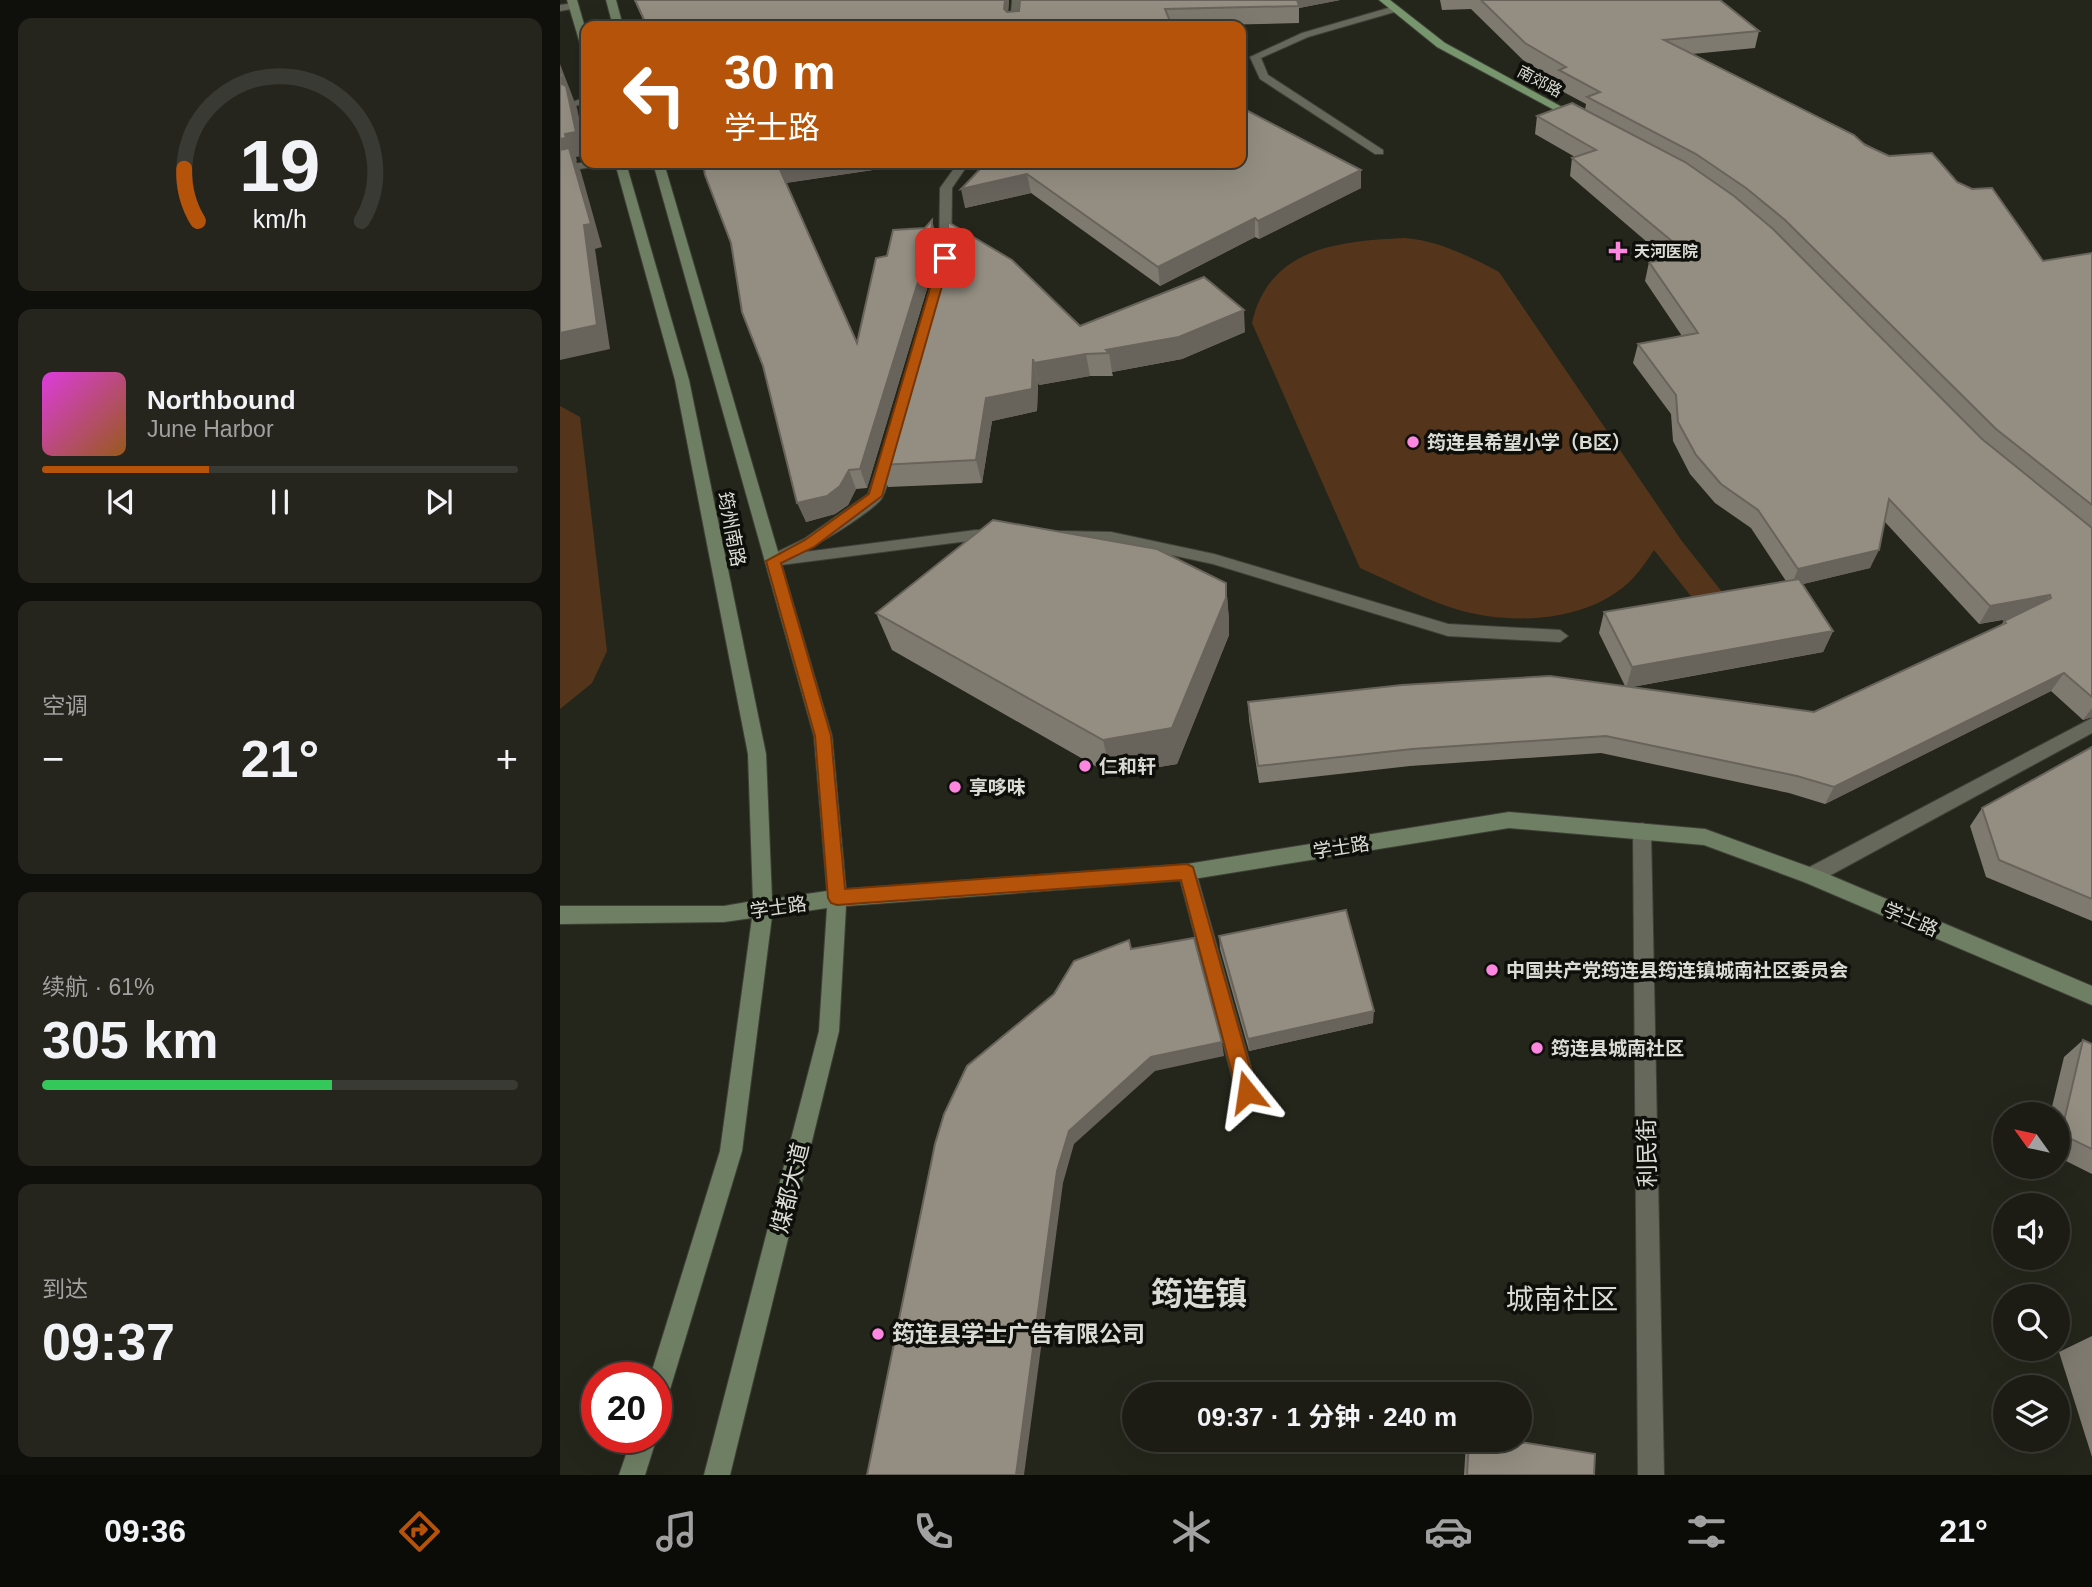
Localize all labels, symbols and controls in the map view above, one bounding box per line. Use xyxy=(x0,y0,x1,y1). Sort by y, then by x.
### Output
text: 30 m xyxy=(724,45,836,99)
icon: left xyxy=(609,49,700,140)
street label: 南郊路 xyxy=(1515,63,1565,100)
text: 学士路 xyxy=(724,110,820,146)
text: 19 xyxy=(240,125,320,206)
text: km/h xyxy=(253,205,307,233)
pin xyxy=(915,228,975,288)
icon: arrive xyxy=(926,239,964,277)
marker: 天河医院 xyxy=(1608,241,1628,261)
place label: 天河医院 xyxy=(1634,243,1698,260)
text: Northbound xyxy=(147,385,296,415)
text: June Harbor xyxy=(147,416,274,442)
place label: 筠连县希望小学（B区） xyxy=(1427,432,1631,453)
marker: 筠连县希望小学（B区） xyxy=(1405,434,1421,450)
icon: previous xyxy=(102,483,140,521)
icon: pause xyxy=(261,483,299,521)
icon: next xyxy=(420,483,458,521)
street label: 筠州南路 xyxy=(714,490,749,568)
text: 空调 xyxy=(42,693,88,719)
text: 21° xyxy=(241,730,319,788)
text: − xyxy=(42,738,64,780)
text: + xyxy=(496,738,518,780)
place label: 仁和轩 xyxy=(1099,756,1156,777)
marker: 仁和轩 xyxy=(1077,758,1093,774)
place label: 享哆味 xyxy=(969,777,1026,798)
marker: 享哆味 xyxy=(947,779,963,795)
street label: 学士路 xyxy=(1311,833,1371,862)
street label: 学士路 xyxy=(748,893,808,922)
street label: 学士路 xyxy=(1880,899,1941,940)
place label: 中国共产党筠连县筠连镇城南社区委员会 xyxy=(1506,960,1848,981)
marker: 中国共产党筠连县筠连镇城南社区委员会 xyxy=(1484,962,1500,978)
text: 续航 · 61% xyxy=(42,974,154,1000)
text: 305 km xyxy=(42,1011,218,1069)
place label: 筠连县城南社区 xyxy=(1551,1038,1684,1059)
marker: 筠连县城南社区 xyxy=(1529,1040,1545,1056)
position arrow xyxy=(1210,1055,1284,1129)
north arrow xyxy=(1993,1102,2070,1180)
map controls xyxy=(1993,1102,2070,1452)
street label: 利民街 xyxy=(1633,1118,1661,1188)
street label: 煤都大道 xyxy=(766,1140,814,1236)
button: sound xyxy=(1993,1193,2070,1270)
text: 到达 xyxy=(42,1276,88,1302)
district label: 筠连镇 xyxy=(1151,1276,1247,1312)
district label: 城南社区 xyxy=(1506,1284,1618,1315)
button: search xyxy=(1993,1284,2070,1361)
text: 09:37 xyxy=(42,1313,175,1371)
place label: 筠连县学士广告有限公司 xyxy=(892,1321,1145,1347)
marker: 筠连县学士广告有限公司 xyxy=(870,1326,886,1342)
speed limit sign: 20 xyxy=(581,1362,672,1453)
button: layers xyxy=(1993,1375,2070,1452)
text: 09:37 · 1 分钟 · 240 m xyxy=(1197,1402,1457,1432)
icon: directions xyxy=(395,1507,444,1556)
icon: music xyxy=(652,1507,701,1556)
icon: phone xyxy=(909,1507,958,1556)
icon: climate xyxy=(1167,1507,1216,1556)
icon: car xyxy=(1424,1507,1473,1556)
icon: filters xyxy=(1682,1507,1731,1556)
text: 09:36 xyxy=(104,1513,186,1549)
text: 21° xyxy=(1939,1513,1988,1549)

